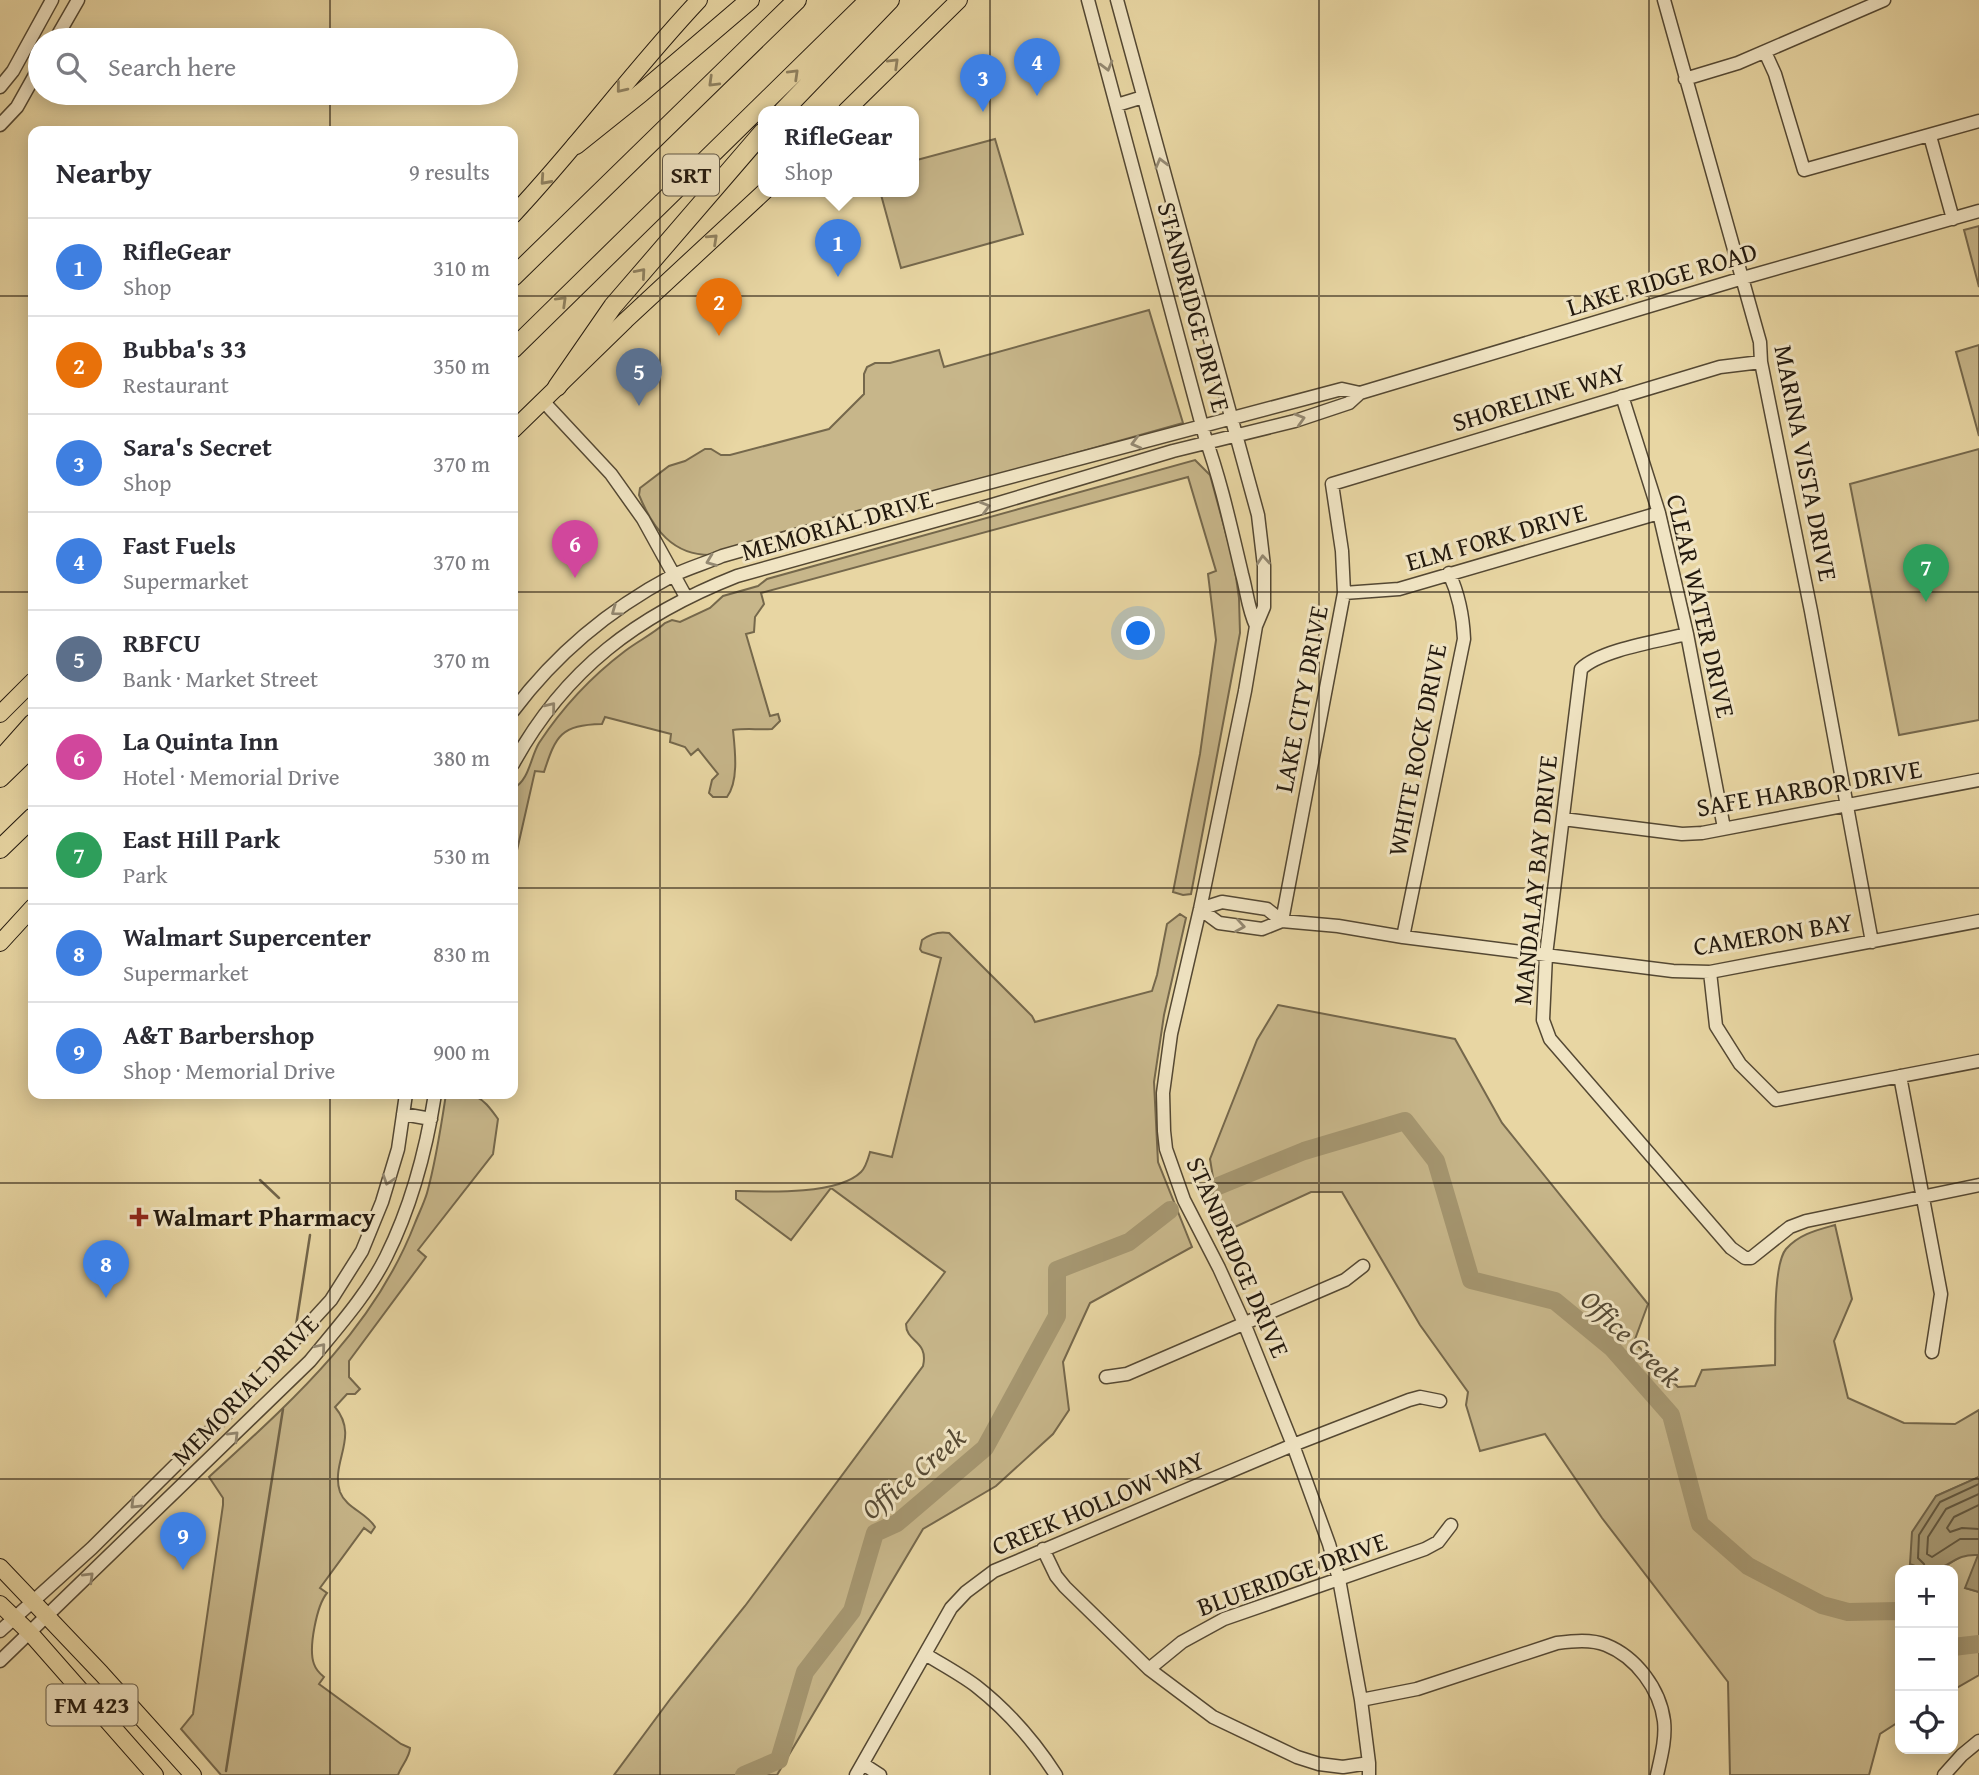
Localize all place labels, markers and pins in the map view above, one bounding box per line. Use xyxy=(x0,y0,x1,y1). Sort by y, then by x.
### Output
pin: 4 xyxy=(1014,38,1060,96)
pin: 3 xyxy=(960,54,1006,112)
pin: 1 xyxy=(815,219,861,277)
pin: 2 xyxy=(696,278,742,336)
pin: 5 xyxy=(616,348,662,406)
pin: 6 xyxy=(552,520,598,578)
pin: 7 xyxy=(1903,544,1949,602)
place label: Walmart Pharmacy xyxy=(153,1197,376,1236)
marker: Walmart Pharmacy xyxy=(131,1209,147,1225)
pin: 8 xyxy=(83,1240,129,1298)
pin: 9 xyxy=(160,1512,206,1570)

